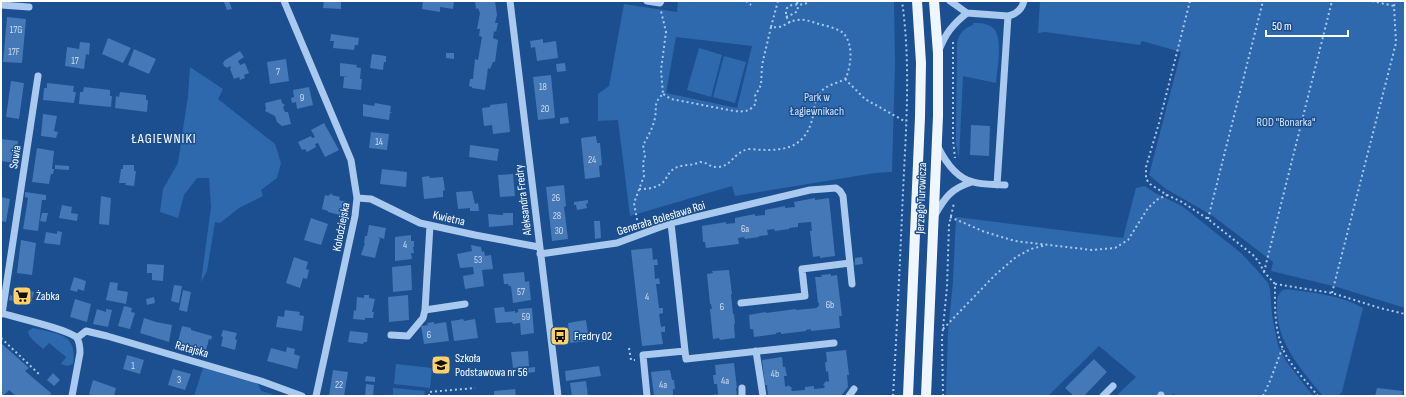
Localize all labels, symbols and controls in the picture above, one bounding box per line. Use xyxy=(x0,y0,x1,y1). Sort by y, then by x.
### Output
scale bar xyxy=(1266,12,1348,38)
text: 50 m xyxy=(1272,19,1292,34)
house number: 17G xyxy=(10,24,22,36)
house number: 17F xyxy=(8,46,20,58)
house number: 17 xyxy=(71,55,79,67)
house number: 7 xyxy=(276,66,280,78)
house number: 18 xyxy=(539,81,547,93)
park label: Park w Łagiewnikach xyxy=(789,90,844,119)
house number: 9 xyxy=(300,92,304,104)
house number: 20 xyxy=(541,103,549,115)
park label: ROD "Bonarka" xyxy=(1257,115,1315,130)
district label: ŁAGIEWNIKI xyxy=(131,130,197,147)
house number: 14 xyxy=(375,136,383,148)
street label: Sowia xyxy=(6,144,25,170)
house number: 24 xyxy=(588,154,596,166)
street label: Jerzego Turowicza xyxy=(913,162,930,235)
street label: Aleksandra Fredry xyxy=(512,163,535,237)
house number: 26 xyxy=(552,192,560,204)
street label: Generała Bolesława Roi xyxy=(615,198,707,239)
street label: Kołodziejska xyxy=(329,201,354,253)
street label: Kwietna xyxy=(431,208,467,230)
house number: 28 xyxy=(553,210,561,222)
house number: 6a xyxy=(741,223,749,235)
house number: 30 xyxy=(555,225,563,237)
house number: 4 xyxy=(403,239,407,251)
house number: 53 xyxy=(474,254,482,266)
supermarket icon: Żabka xyxy=(11,285,33,307)
house number: 57 xyxy=(517,286,525,298)
place label: Żabka xyxy=(36,289,60,304)
house number: 4 xyxy=(645,291,649,303)
house number: 6b xyxy=(826,299,834,311)
house number: 6 xyxy=(720,301,724,313)
house number: 59 xyxy=(522,311,530,323)
bus stop icon: Fredry 02 xyxy=(549,325,571,347)
house number: 6 xyxy=(427,329,431,341)
place label: Fredry 02 xyxy=(574,329,612,344)
street label: Ratajska xyxy=(174,338,211,361)
place label: Szkoła Podstawowa nr 56 xyxy=(455,351,528,380)
school or university icon: Szkoła Podstawowa nr 56 xyxy=(430,354,452,376)
house number: 1 xyxy=(131,360,135,372)
house number: 4b xyxy=(771,368,779,380)
house number: 3 xyxy=(177,374,181,386)
house number: 4a xyxy=(721,375,729,387)
house number: 22 xyxy=(335,379,343,391)
house number: 4a xyxy=(659,379,667,391)

